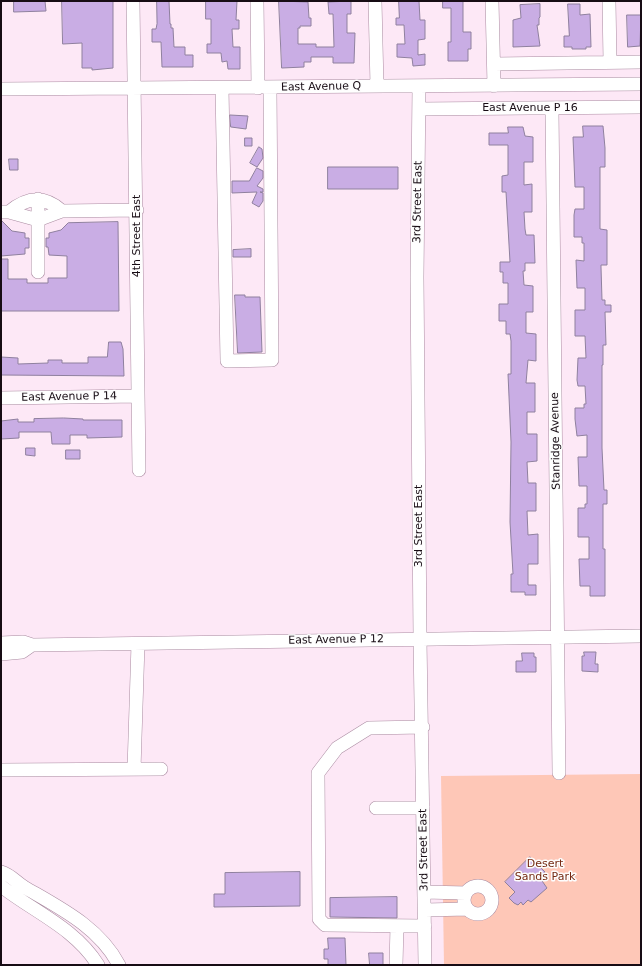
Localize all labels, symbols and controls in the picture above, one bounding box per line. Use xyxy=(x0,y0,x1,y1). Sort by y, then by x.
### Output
street label: East Avenue Q xyxy=(281,80,361,94)
street label: East Avenue P 16 xyxy=(482,101,578,115)
street label: 3rd Street East xyxy=(411,161,425,243)
street label: 4th Street East xyxy=(130,195,144,277)
street label: East Avenue P 14 xyxy=(21,390,117,404)
street label: Stanridge Avenue xyxy=(549,392,563,490)
street label: 3rd Street East xyxy=(412,485,426,567)
street label: East Avenue P 12 xyxy=(288,633,384,647)
street label: 3rd Street East xyxy=(417,809,431,891)
park label: Desert Sands Park xyxy=(515,857,575,883)

